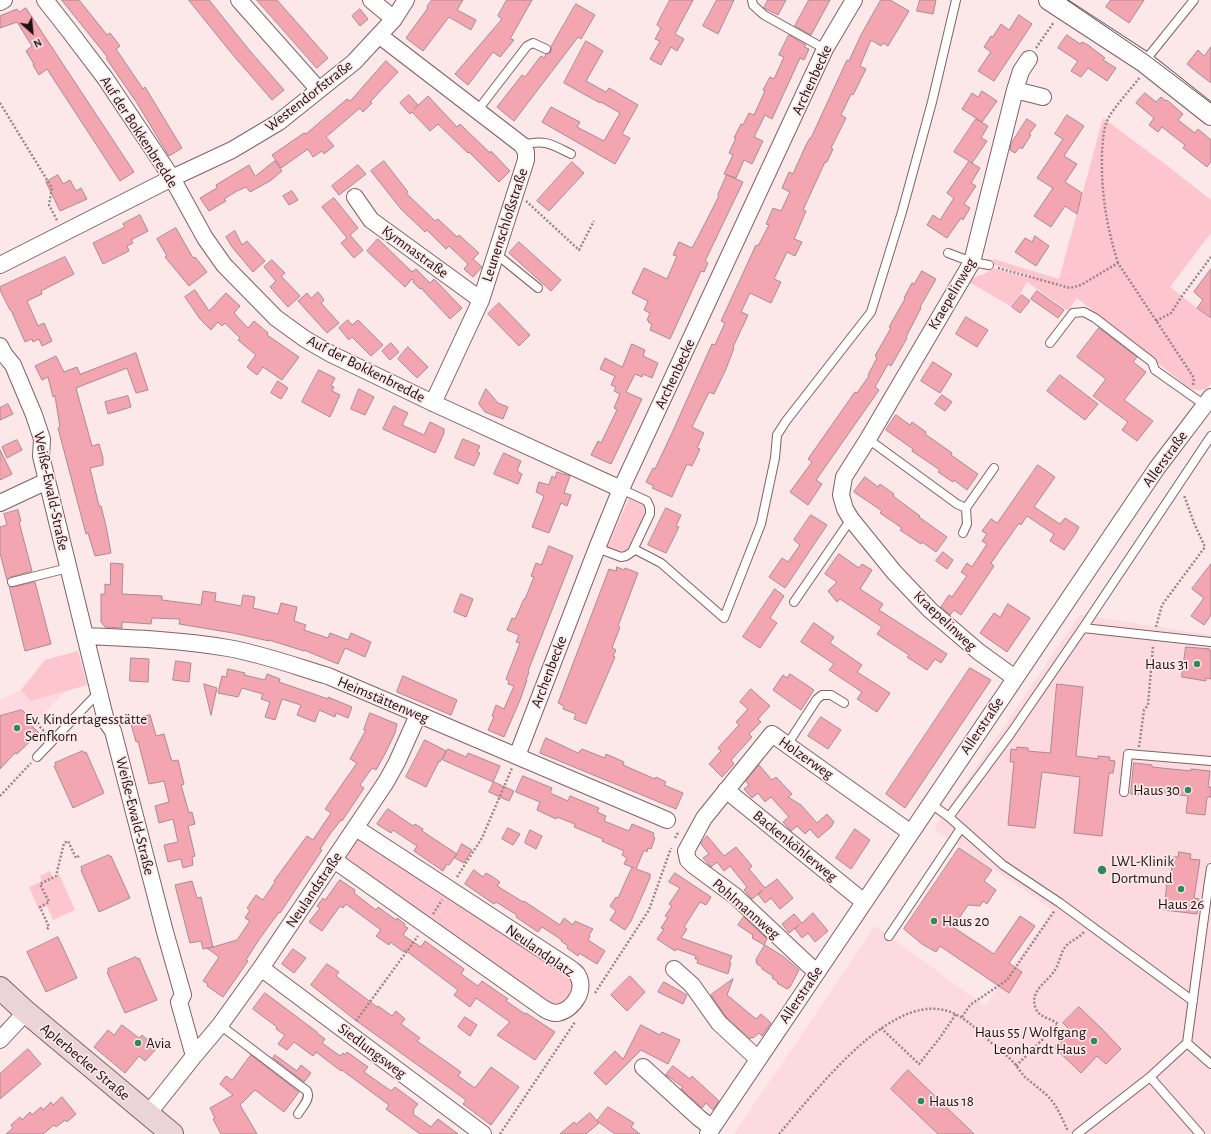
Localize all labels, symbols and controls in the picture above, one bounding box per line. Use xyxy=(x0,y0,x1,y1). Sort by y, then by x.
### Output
north arrow xyxy=(12,12,52,52)
text: N xyxy=(32,36,44,50)
street label: Archenbecke xyxy=(788,42,836,118)
street label: Westendorfstraße xyxy=(262,56,356,136)
street label: Auf der Bokkenbredde xyxy=(96,73,182,191)
street label: Leunenschloßstraße xyxy=(478,166,532,284)
street label: Kymnastraße xyxy=(378,222,452,282)
street label: Kraepelinweg xyxy=(924,255,980,333)
street label: Auf der Bokkenbredde xyxy=(304,331,428,407)
street label: Archenbecke xyxy=(651,336,699,412)
street label: Allerstraße xyxy=(1139,427,1191,491)
street label: Weiße-Ewald-Straße xyxy=(30,430,72,552)
street label: Kraepelinweg xyxy=(910,587,980,655)
street label: Archenbecke xyxy=(527,634,571,710)
place label: Haus 31 xyxy=(1145,655,1189,673)
marker: Haus 31 xyxy=(1192,659,1202,669)
street label: Heimstättenweg xyxy=(335,673,431,727)
street label: Allerstraße xyxy=(956,694,1008,758)
place label: Ev. Kindertagesstätte Senfkorn xyxy=(25,710,147,745)
marker: Ev. Kindertagesstätte Senfkorn xyxy=(12,723,22,733)
street label: Holzerweg xyxy=(775,733,837,783)
street label: Weiße-Ewald-Straße xyxy=(112,755,158,877)
place label: Haus 30 xyxy=(1133,781,1180,799)
marker: Haus 30 xyxy=(1183,785,1193,795)
street label: Backenköhlerweg xyxy=(749,806,841,886)
street label: Neulandstraße xyxy=(282,849,346,931)
place label: LWL-Klinik Dortmund xyxy=(1111,852,1174,887)
marker: LWL-Klinik Dortmund xyxy=(1096,864,1108,876)
street label: Pohlmannweg xyxy=(708,875,784,943)
marker: Haus 26 xyxy=(1176,884,1186,894)
place label: Haus 26 xyxy=(1158,895,1204,913)
place label: Haus 20 xyxy=(942,912,989,930)
marker: Haus 20 xyxy=(929,916,939,926)
street label: Neulandplatz xyxy=(502,921,578,981)
street label: Allerstraße xyxy=(775,963,827,1027)
street label: Aplerbecker Straße xyxy=(37,1019,133,1105)
street label: Siedlungsweg xyxy=(334,1019,410,1083)
place label: Haus 55 / Wolfgang Leonhardt Haus xyxy=(975,1023,1086,1058)
place label: Avia xyxy=(146,1034,171,1052)
marker: Haus 55 / Wolfgang Leonhardt Haus xyxy=(1089,1036,1099,1046)
marker: Avia xyxy=(133,1038,143,1048)
place label: Haus 18 xyxy=(929,1092,974,1110)
marker: Haus 18 xyxy=(916,1096,926,1106)

